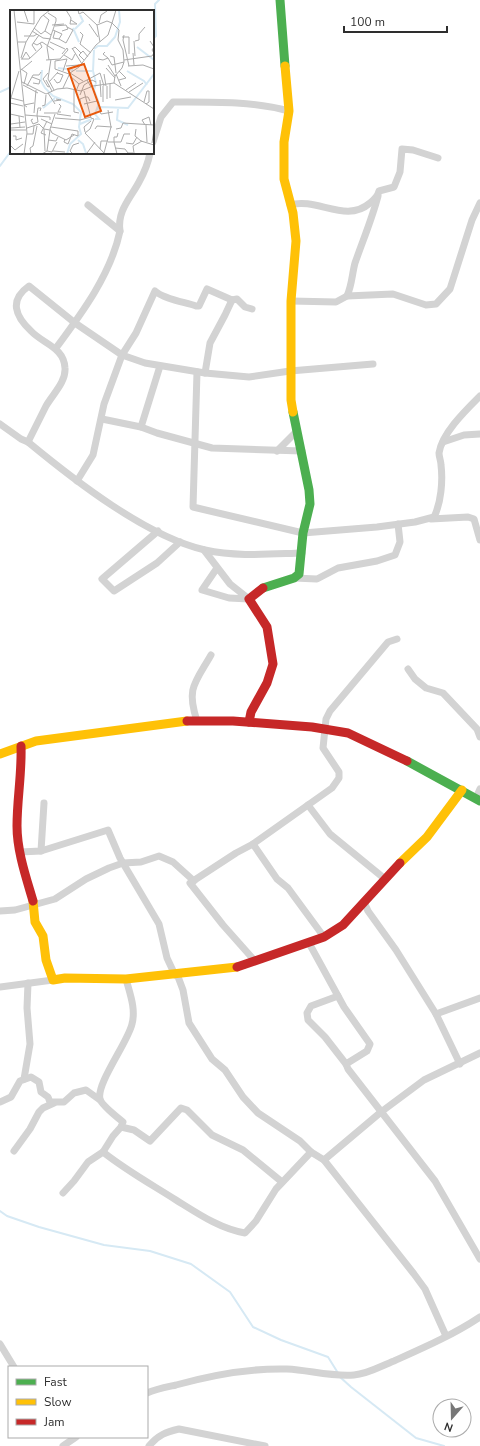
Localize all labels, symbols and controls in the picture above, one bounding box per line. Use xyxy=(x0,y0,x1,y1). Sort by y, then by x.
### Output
scale bar xyxy=(344,8,447,34)
inset map xyxy=(10,10,154,154)
text: 100 m xyxy=(350,14,385,30)
legend xyxy=(8,1366,148,1438)
text: Fast xyxy=(44,1374,67,1390)
text: Slow xyxy=(44,1394,72,1410)
north arrow xyxy=(432,1398,472,1438)
text: Jam xyxy=(43,1414,65,1430)
text: N xyxy=(442,1418,455,1435)

